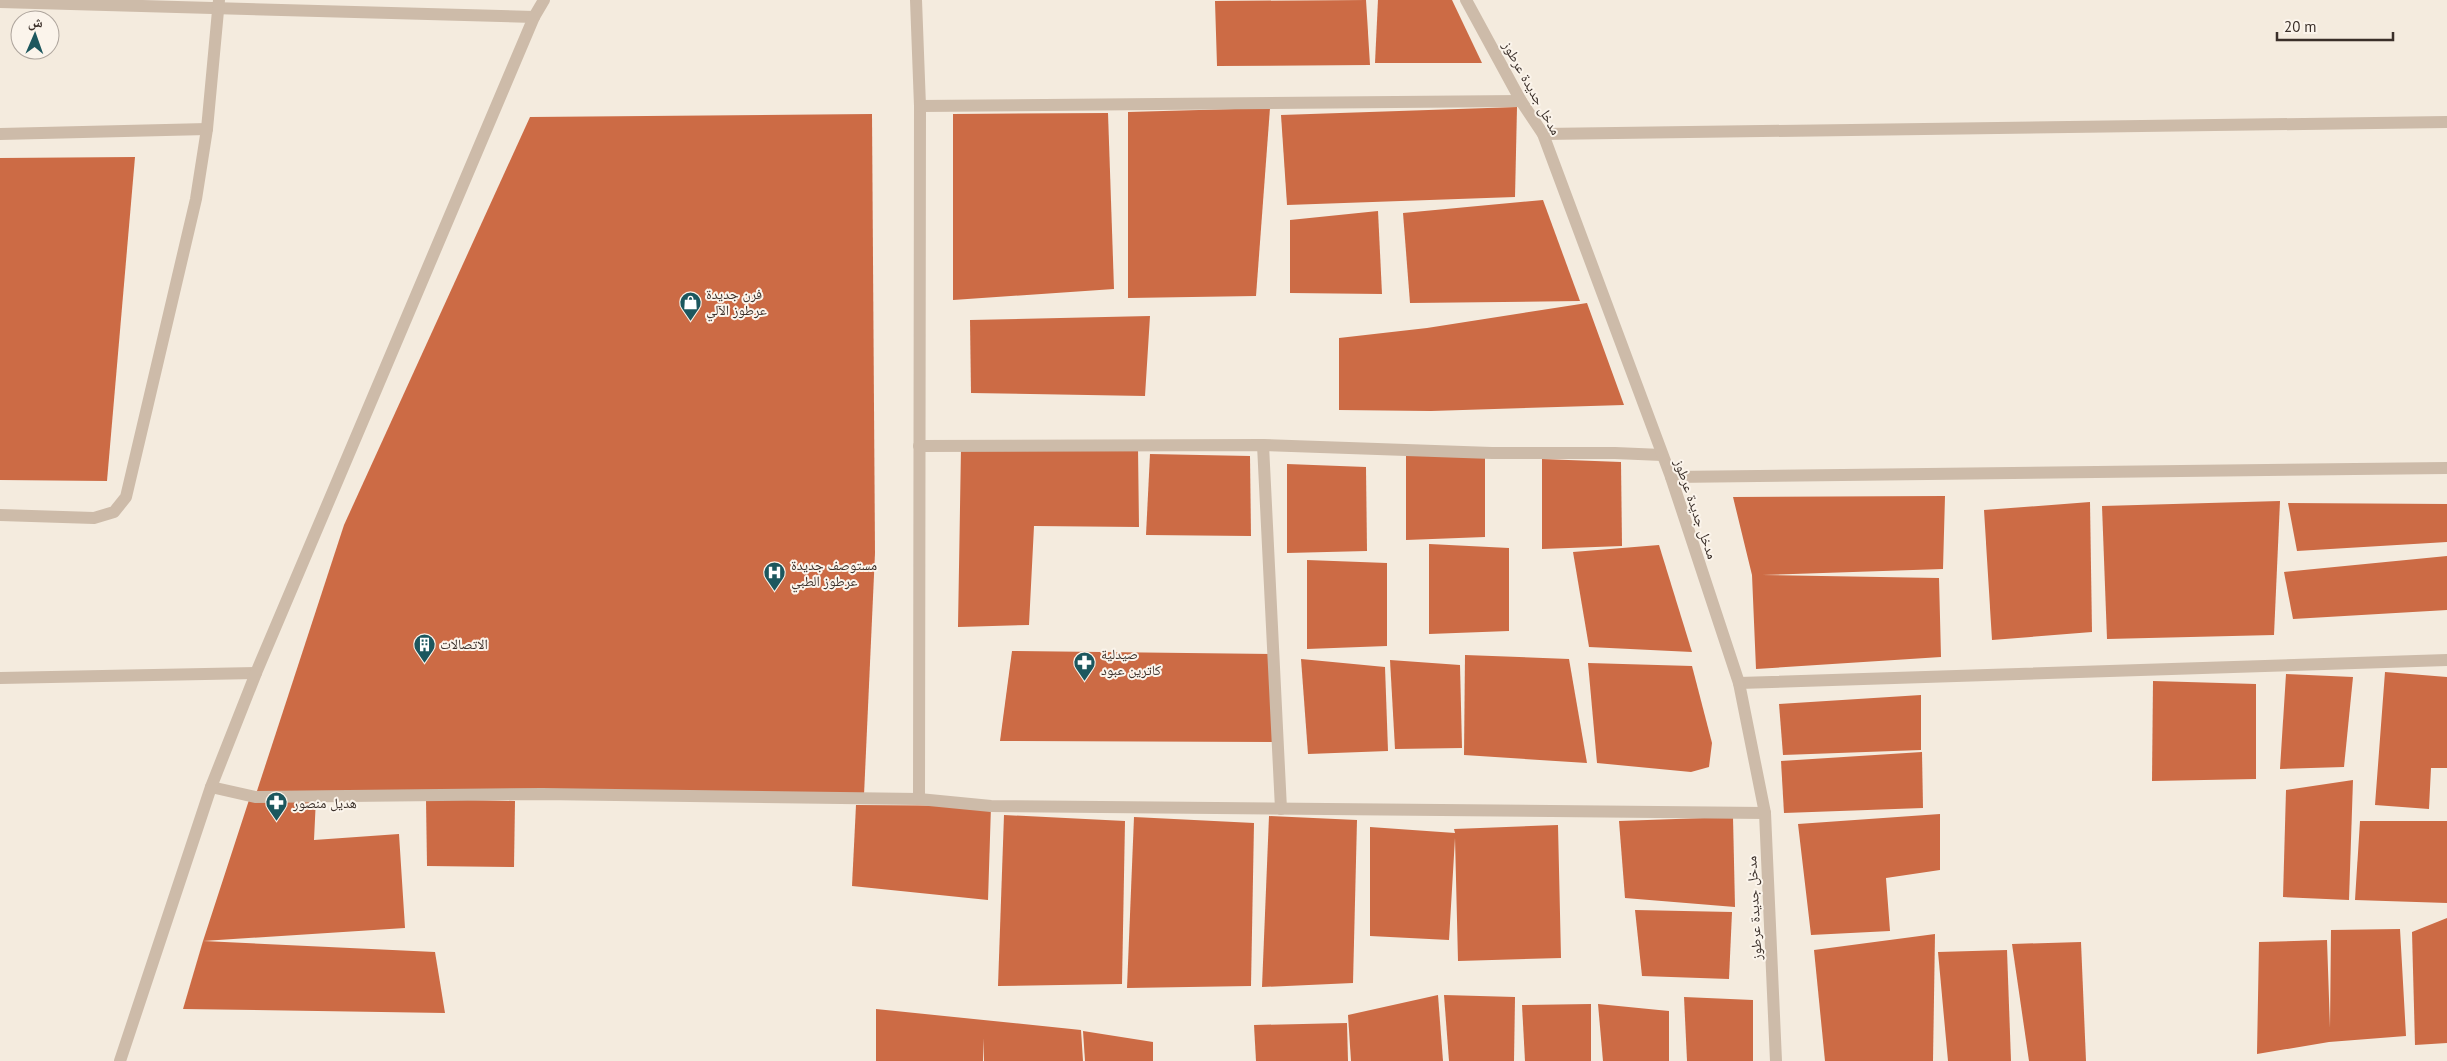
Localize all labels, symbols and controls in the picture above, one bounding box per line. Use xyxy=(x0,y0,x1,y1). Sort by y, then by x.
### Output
north arrow xyxy=(10,10,60,60)
scale bar xyxy=(2277,10,2393,42)
text: ش xyxy=(28,13,43,31)
text: 20 m xyxy=(2284,17,2317,36)
street label: مدخل جديدة عرطوز xyxy=(1498,37,1565,138)
place label: فرن جديدة عرطوز الآلي xyxy=(706,285,767,322)
shop icon: فرن جديدة عرطوز الآلي xyxy=(678,290,702,321)
street label: مدخل جديدة عرطوز xyxy=(1670,456,1721,561)
place label: مستوصف جديدة عرطوز الطبي xyxy=(791,556,877,593)
hospital icon: مستوصف جديدة عرطوز الطبي xyxy=(763,561,787,592)
building icon: الاتصالات xyxy=(412,632,436,663)
place label: الاتصالات xyxy=(440,635,488,653)
place label: صيدلية كاترين عبود xyxy=(1101,645,1161,679)
pharmacy icon: صيدلية كاترين عبود xyxy=(1073,650,1097,681)
pharmacy icon: هديل منصور xyxy=(265,791,289,822)
place label: هديل منصور xyxy=(292,794,357,812)
street label: مدخل جديدة عرطوز xyxy=(1742,855,1766,962)

